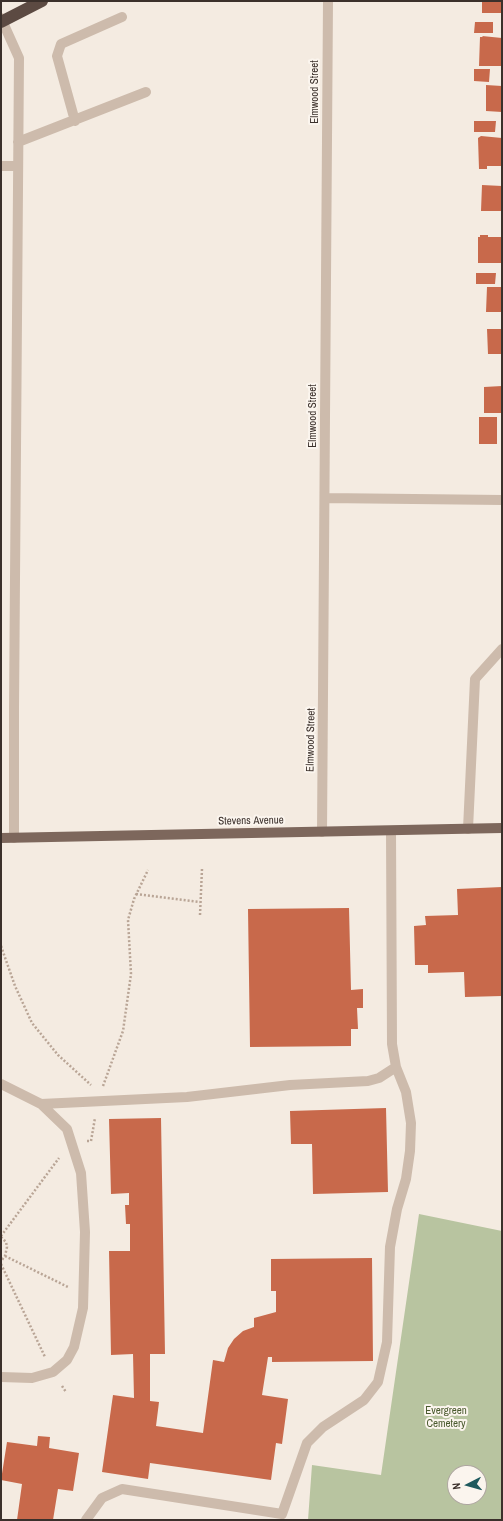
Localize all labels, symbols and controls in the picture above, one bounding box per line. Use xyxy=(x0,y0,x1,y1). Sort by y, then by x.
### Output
street label: Elmwood Street xyxy=(308,60,322,124)
street label: Elmwood Street xyxy=(306,384,320,448)
street label: Elmwood Street xyxy=(304,708,318,772)
street label: Stevens Avenue xyxy=(218,814,284,828)
park label: Evergreen Cemetery xyxy=(425,1404,467,1430)
north arrow xyxy=(447,1465,487,1505)
text: N xyxy=(449,1482,463,1490)

